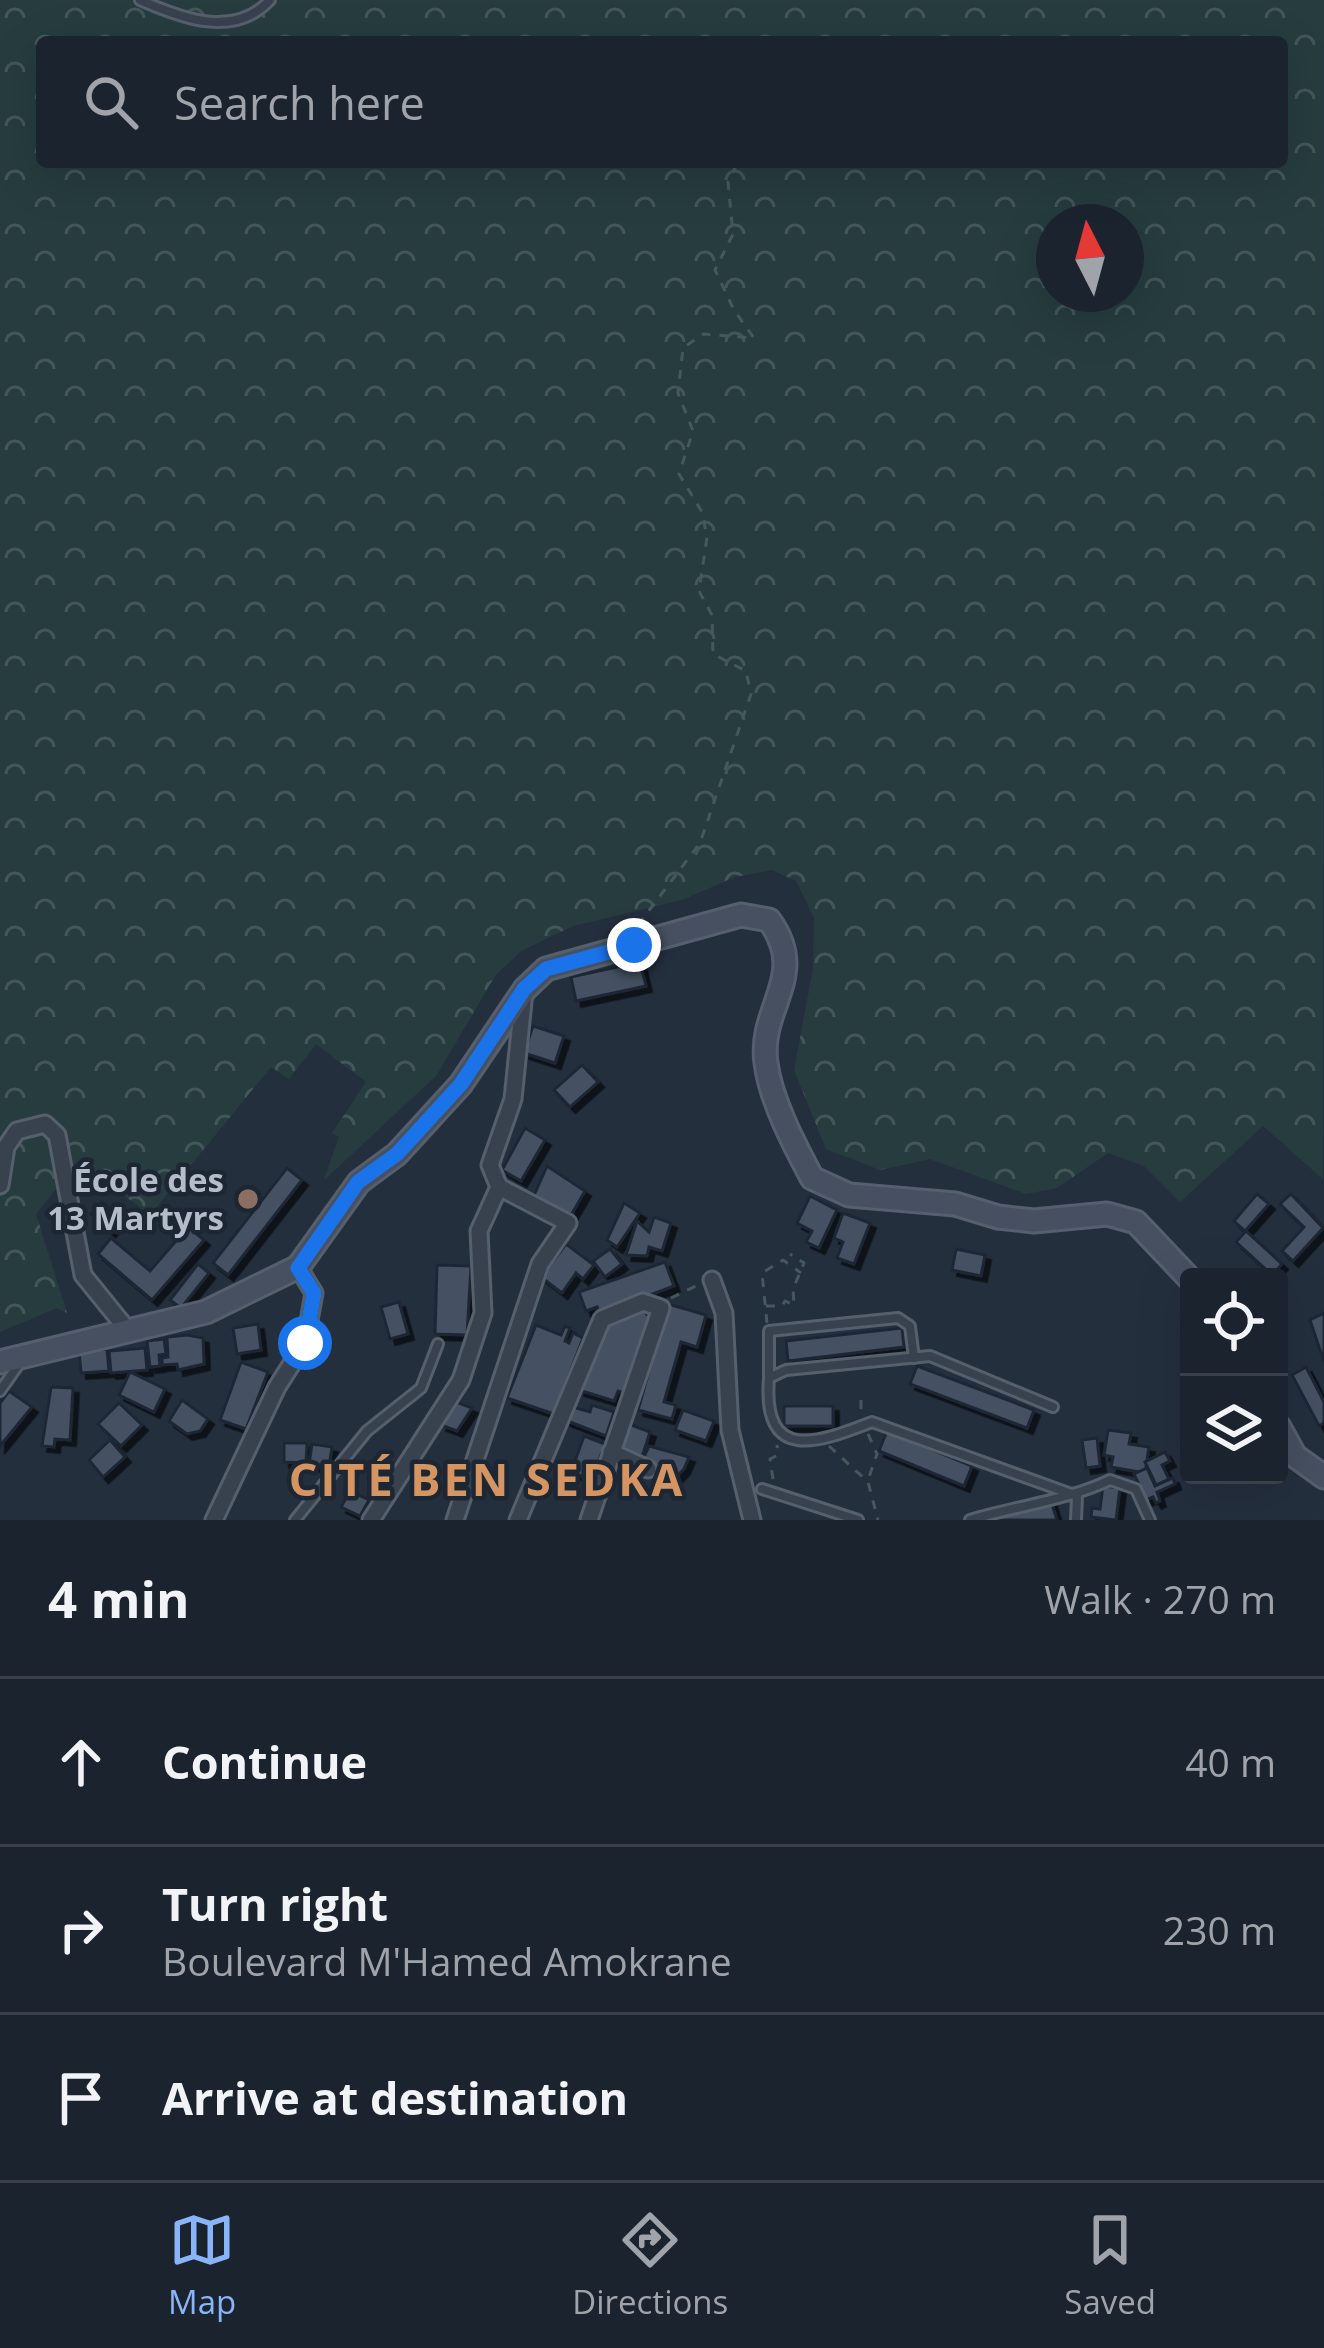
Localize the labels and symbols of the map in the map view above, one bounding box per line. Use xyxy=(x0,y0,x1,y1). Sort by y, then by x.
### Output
north arrow xyxy=(1036,204,1144,312)
route end xyxy=(607,918,661,972)
place label: École des 13 Martyrs xyxy=(47,1157,224,1240)
marker: École des 13 Martyrs xyxy=(235,1186,261,1212)
route start xyxy=(278,1316,332,1370)
district label: CITÉ BEN SEDKA xyxy=(289,1448,685,1509)

